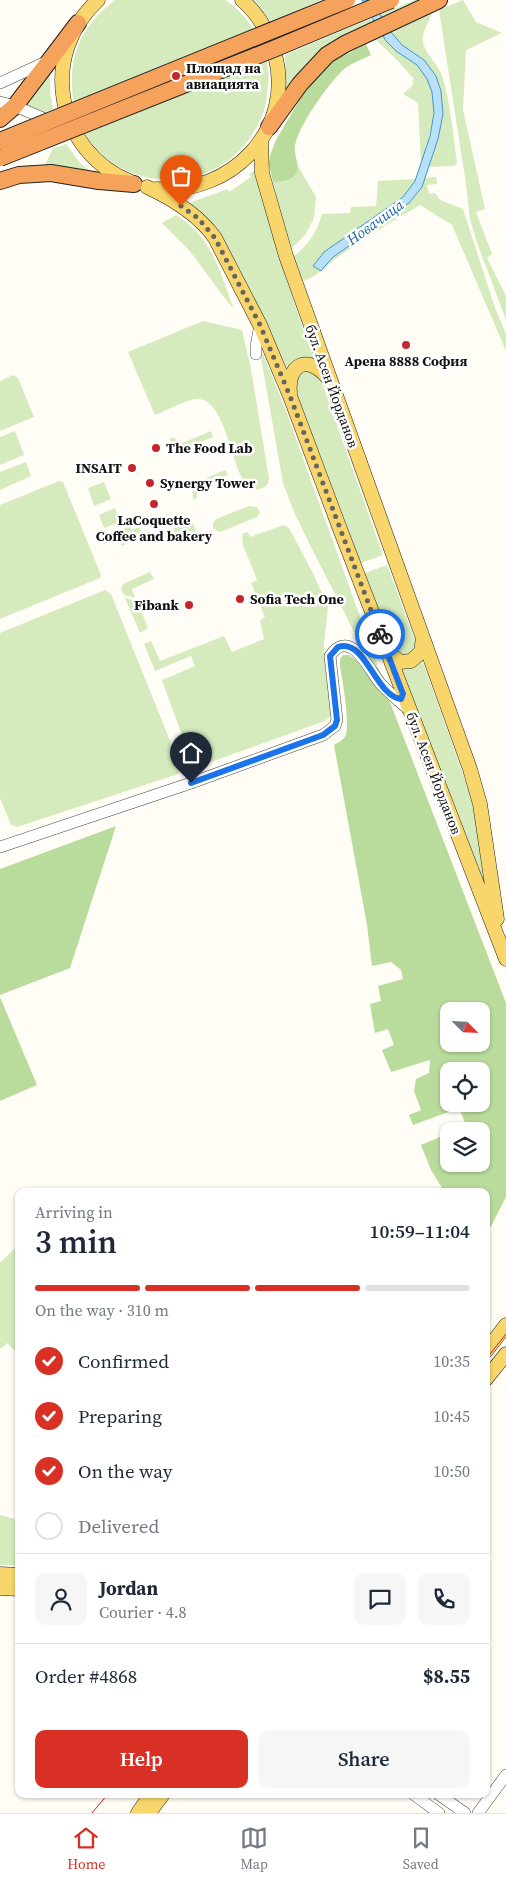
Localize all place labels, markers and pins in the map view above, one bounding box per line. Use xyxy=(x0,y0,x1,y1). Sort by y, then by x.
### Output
place label: Площад на авиацията xyxy=(186,58,261,94)
marker: Площад на авиацията xyxy=(170,70,182,82)
pin xyxy=(160,155,202,206)
marker: Арена 8888 София xyxy=(400,339,412,351)
place label: Арена 8888 София xyxy=(344,351,468,371)
place label: The Food Lab xyxy=(166,438,253,458)
marker: The Food Lab xyxy=(150,442,162,454)
place label: INSAIT xyxy=(76,458,122,478)
marker: INSAIT xyxy=(126,462,138,474)
place label: Synergy Tower xyxy=(160,473,256,493)
marker: Synergy Tower xyxy=(144,477,156,489)
marker: LaCoquette Coffee and bakery xyxy=(148,498,160,510)
place label: LaCoquette Coffee and bakery xyxy=(96,510,213,546)
place label: Sofia Tech One xyxy=(250,589,344,609)
marker: Sofia Tech One xyxy=(234,593,246,605)
place label: Fibank xyxy=(134,595,180,615)
marker: Fibank xyxy=(183,599,195,611)
pin xyxy=(170,732,212,783)

